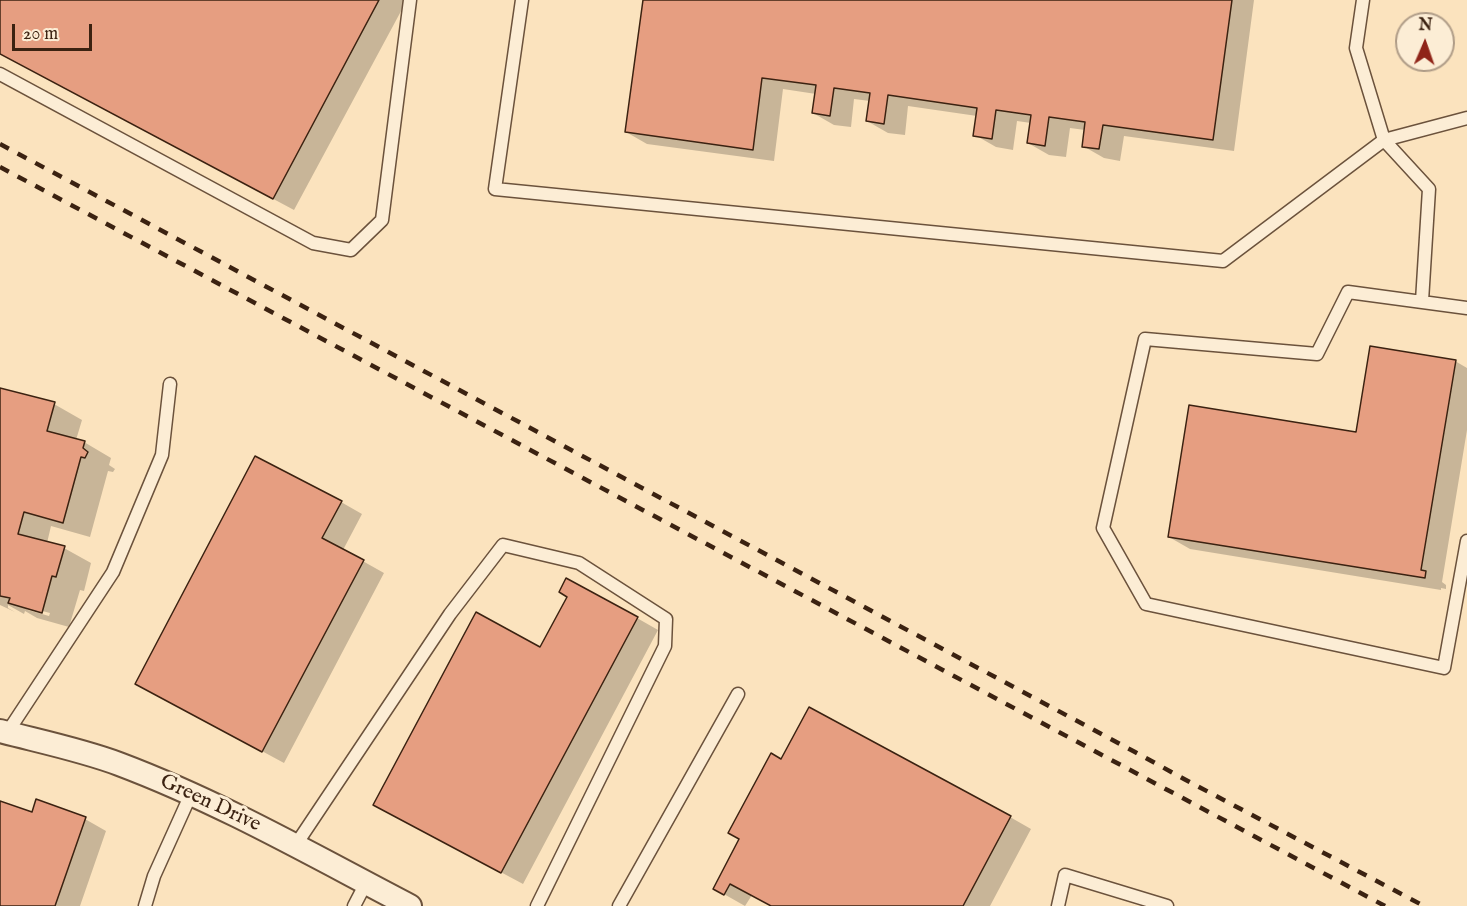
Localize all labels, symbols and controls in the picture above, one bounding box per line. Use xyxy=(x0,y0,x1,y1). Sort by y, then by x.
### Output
scale bar xyxy=(15,12,94,50)
north arrow xyxy=(1395,12,1455,72)
text: N xyxy=(1418,16,1433,36)
text: 20 m xyxy=(23,23,58,46)
street label: Green Drive xyxy=(156,770,264,838)

